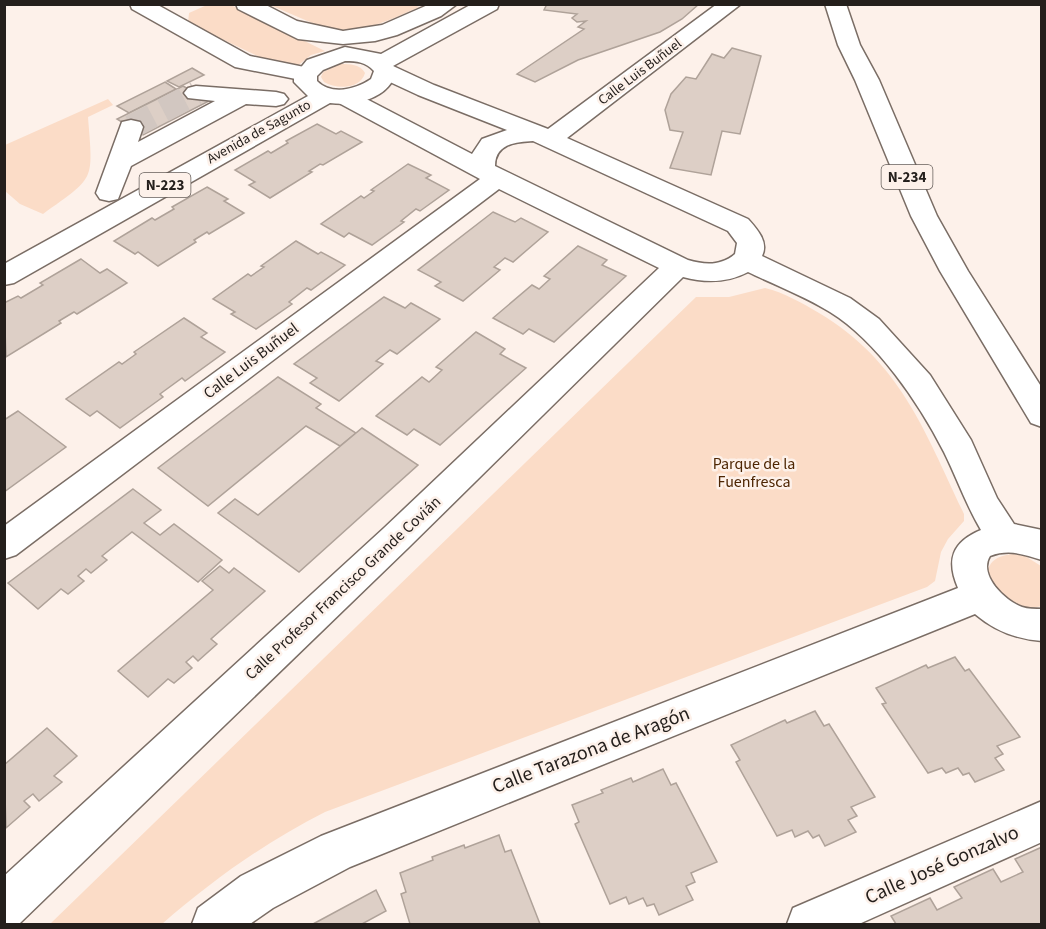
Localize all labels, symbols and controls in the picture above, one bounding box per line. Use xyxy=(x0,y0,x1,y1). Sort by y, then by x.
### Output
street label: Calle Luis Buñuel xyxy=(594,34,686,110)
street label: Avenida de Sagunto xyxy=(203,95,315,169)
road number: N-234 xyxy=(882,165,932,189)
road number: N-223 xyxy=(140,173,190,197)
street label: Calle Luis Buñuel xyxy=(199,318,303,404)
park label: Parque de la Fuenfresca xyxy=(713,453,795,493)
street label: Calle Profesor Francisco Grande Covián xyxy=(240,491,446,685)
street label: Calle Tarazona de Aragón xyxy=(488,699,694,801)
street label: Calle José Gonzalvo xyxy=(861,819,1023,911)

